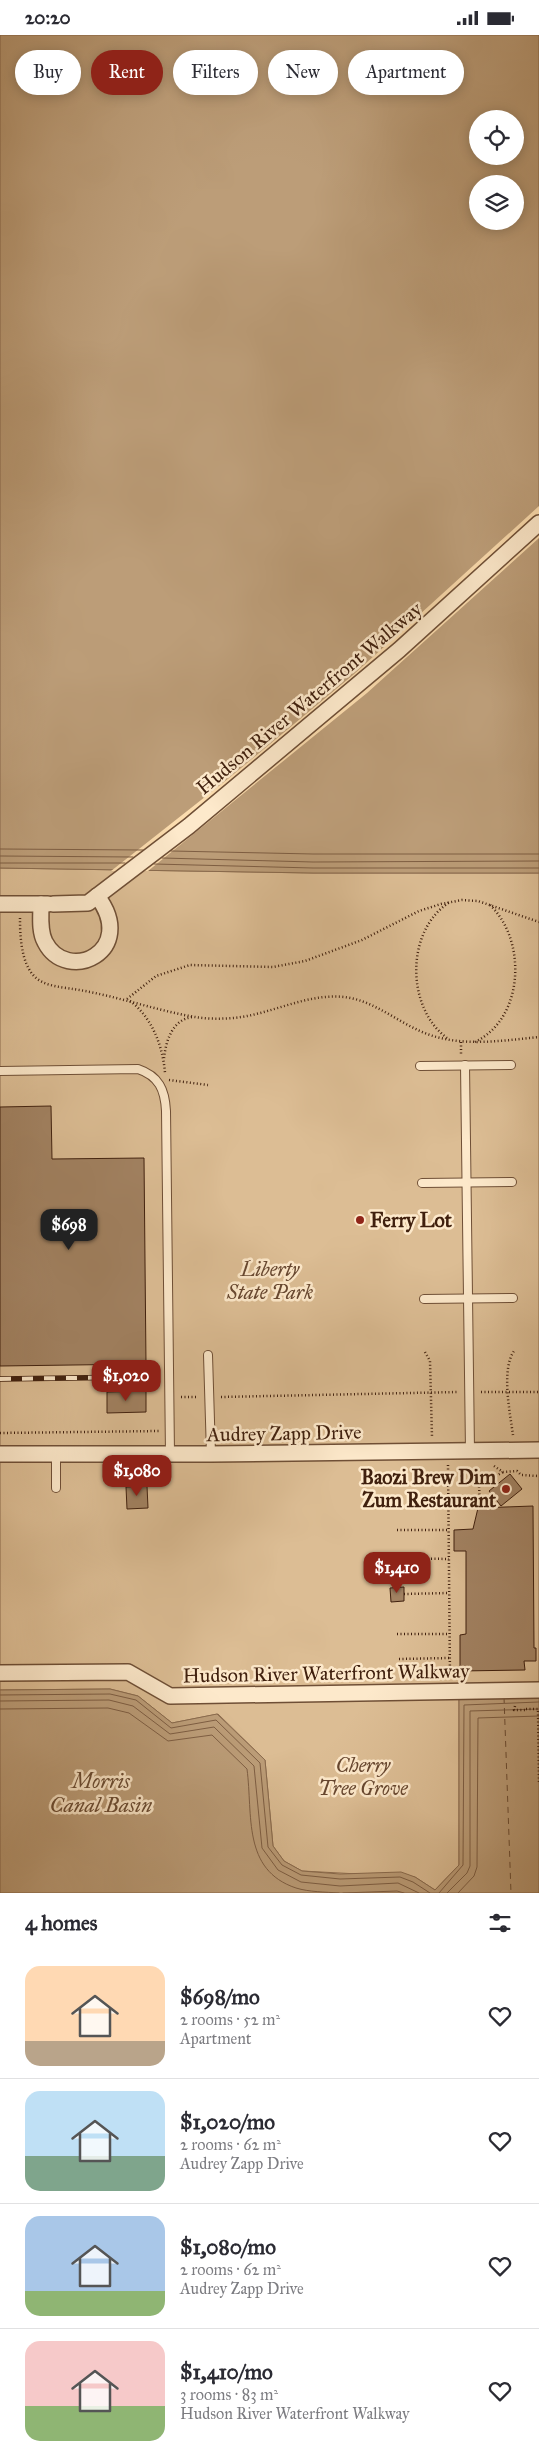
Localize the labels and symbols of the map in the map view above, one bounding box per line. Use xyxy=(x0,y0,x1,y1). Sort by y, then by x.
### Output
street label: Hudson River Waterfront Walkway xyxy=(191,596,427,799)
place label: Ferry Lot xyxy=(370,1208,453,1233)
pin: $698 xyxy=(39,1209,99,1251)
marker: Ferry Lot xyxy=(354,1214,366,1226)
park label: Liberty State Park xyxy=(226,1257,313,1304)
pin: $1,020 xyxy=(85,1359,167,1402)
street label: Audrey Zapp Drive xyxy=(205,1420,362,1446)
pin: $1,080 xyxy=(96,1455,178,1497)
place label: Baozi Brew Dim Zum Restaurant xyxy=(361,1465,497,1512)
marker: Baozi Brew Dim Zum Restaurant xyxy=(500,1483,512,1495)
pin: $1,410 xyxy=(356,1551,438,1594)
street label: Hudson River Waterfront Walkway xyxy=(182,1658,470,1688)
park label: Cherry Tree Grove xyxy=(318,1753,408,1800)
water label: Morris Canal Basin xyxy=(50,1768,152,1818)

